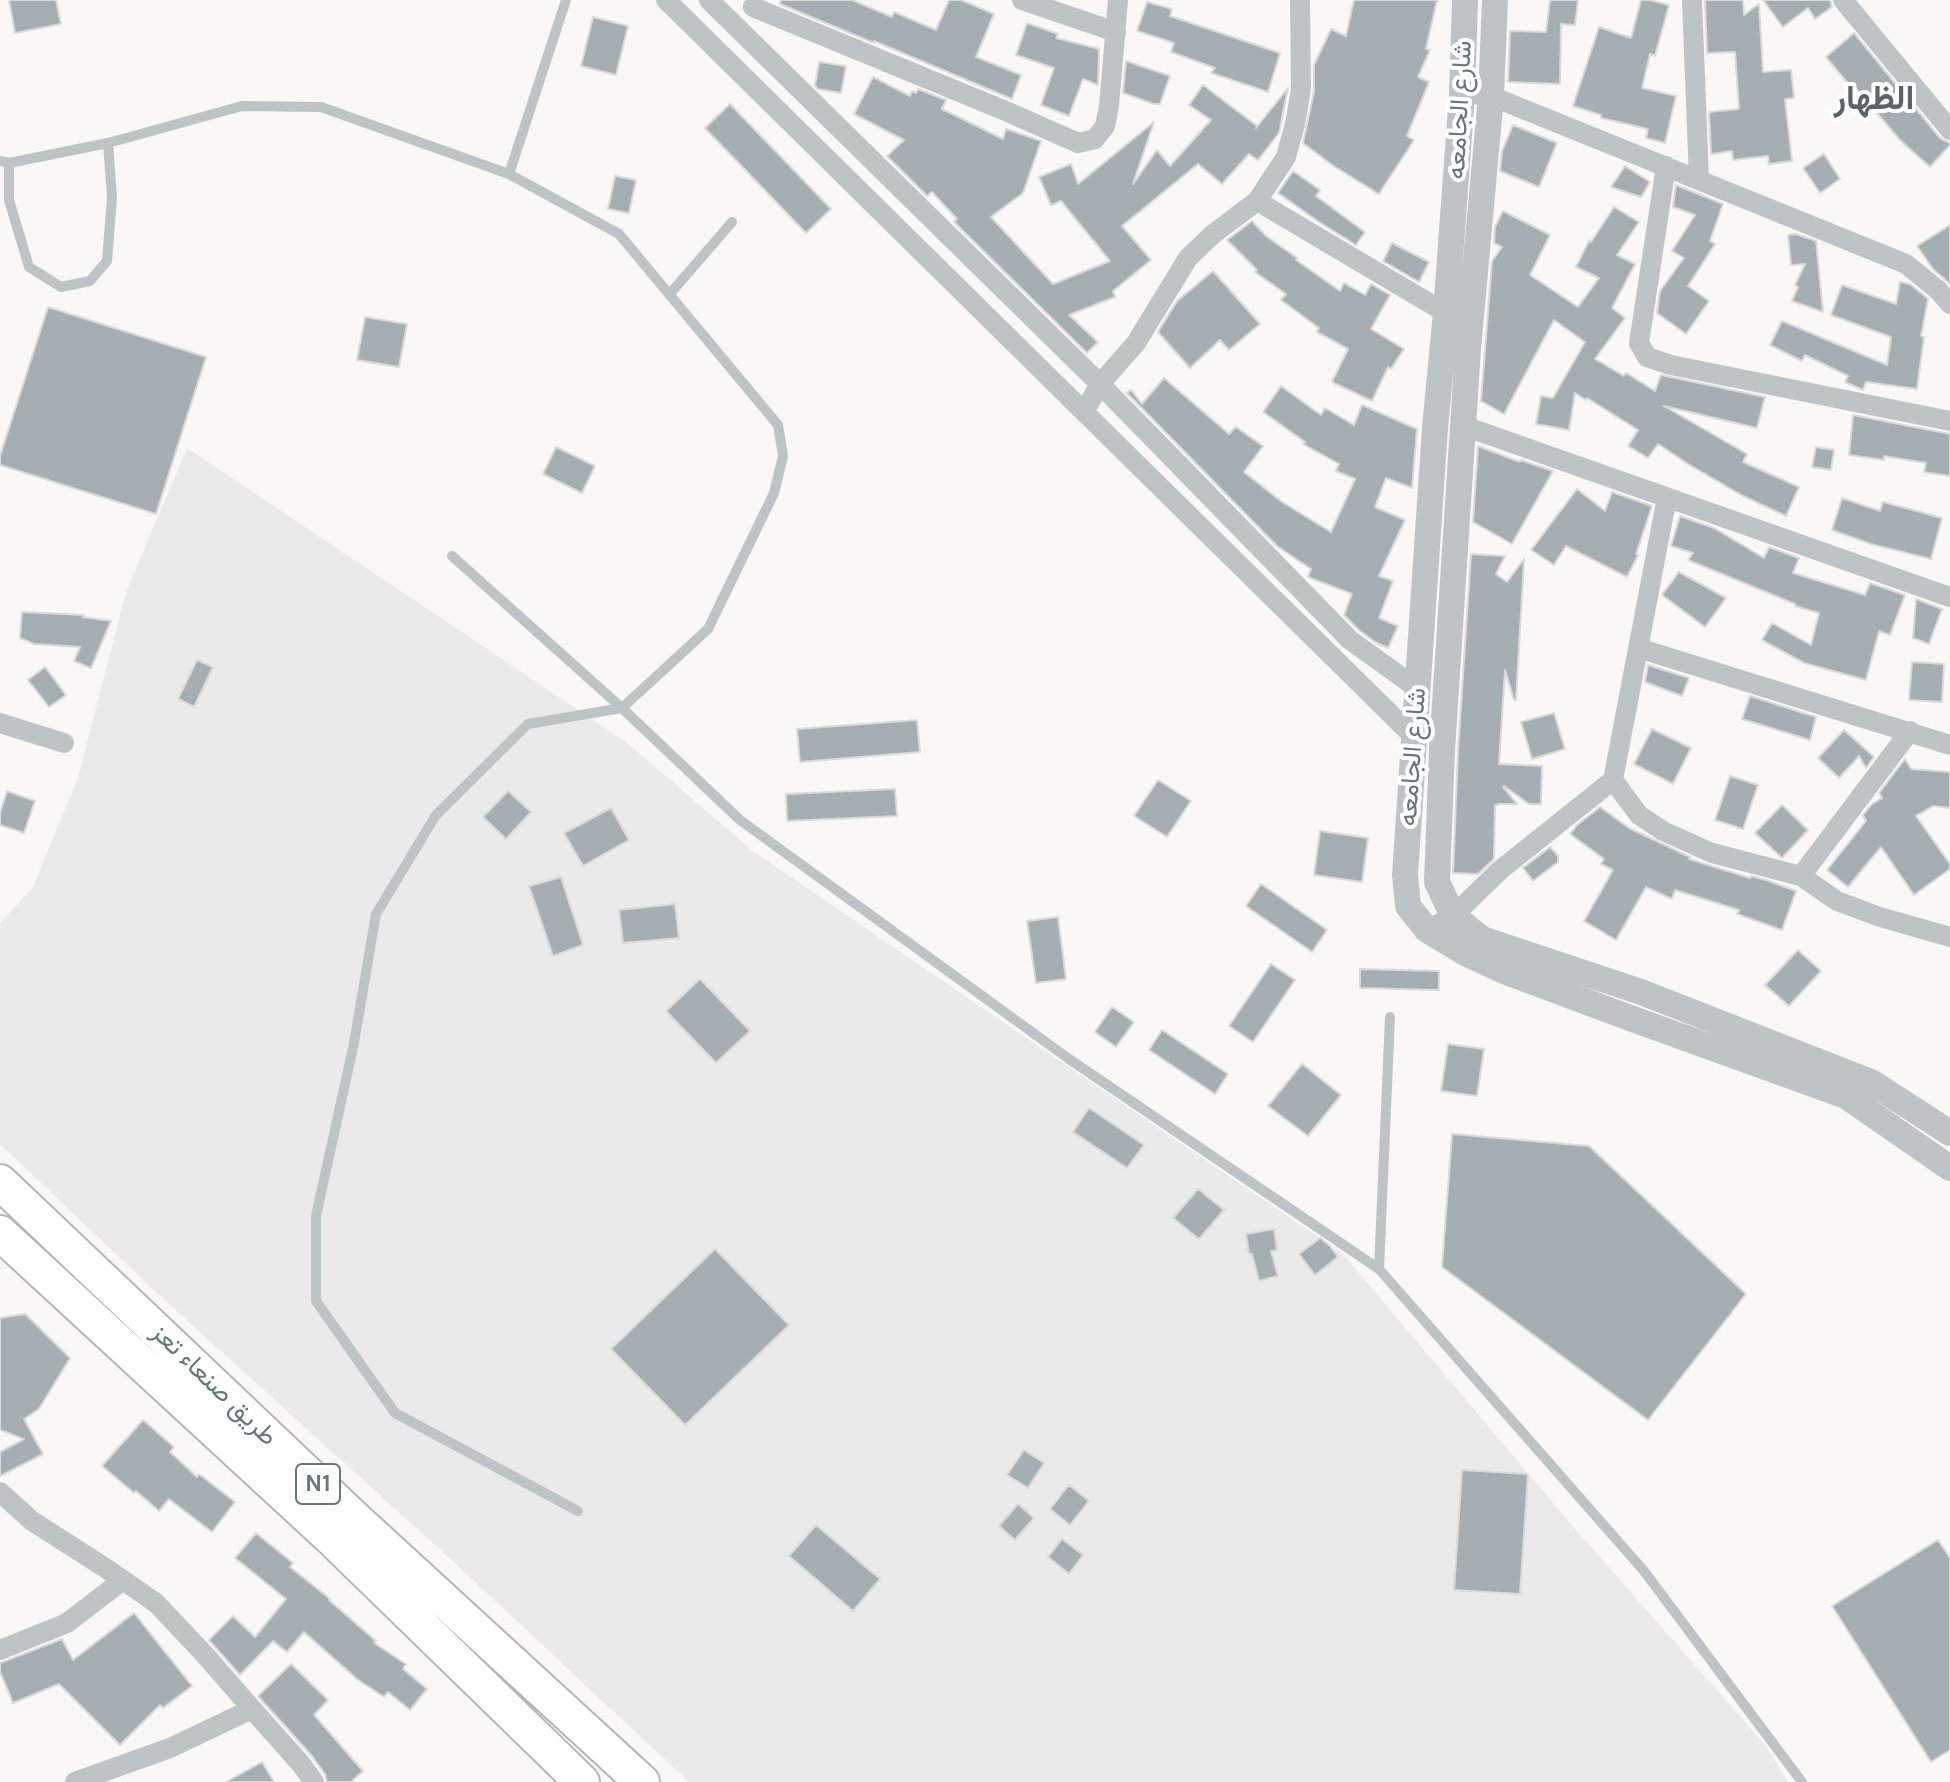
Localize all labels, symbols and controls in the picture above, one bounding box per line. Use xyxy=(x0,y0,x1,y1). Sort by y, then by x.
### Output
street label: شارع الجامعه xyxy=(1441,40,1479,180)
district label: الظهار xyxy=(1834,79,1914,119)
street label: شارع الجامعه xyxy=(1393,687,1433,827)
street label: طريق صنعاء تعز xyxy=(145,1317,283,1453)
road number: N1 xyxy=(296,1464,340,1504)

